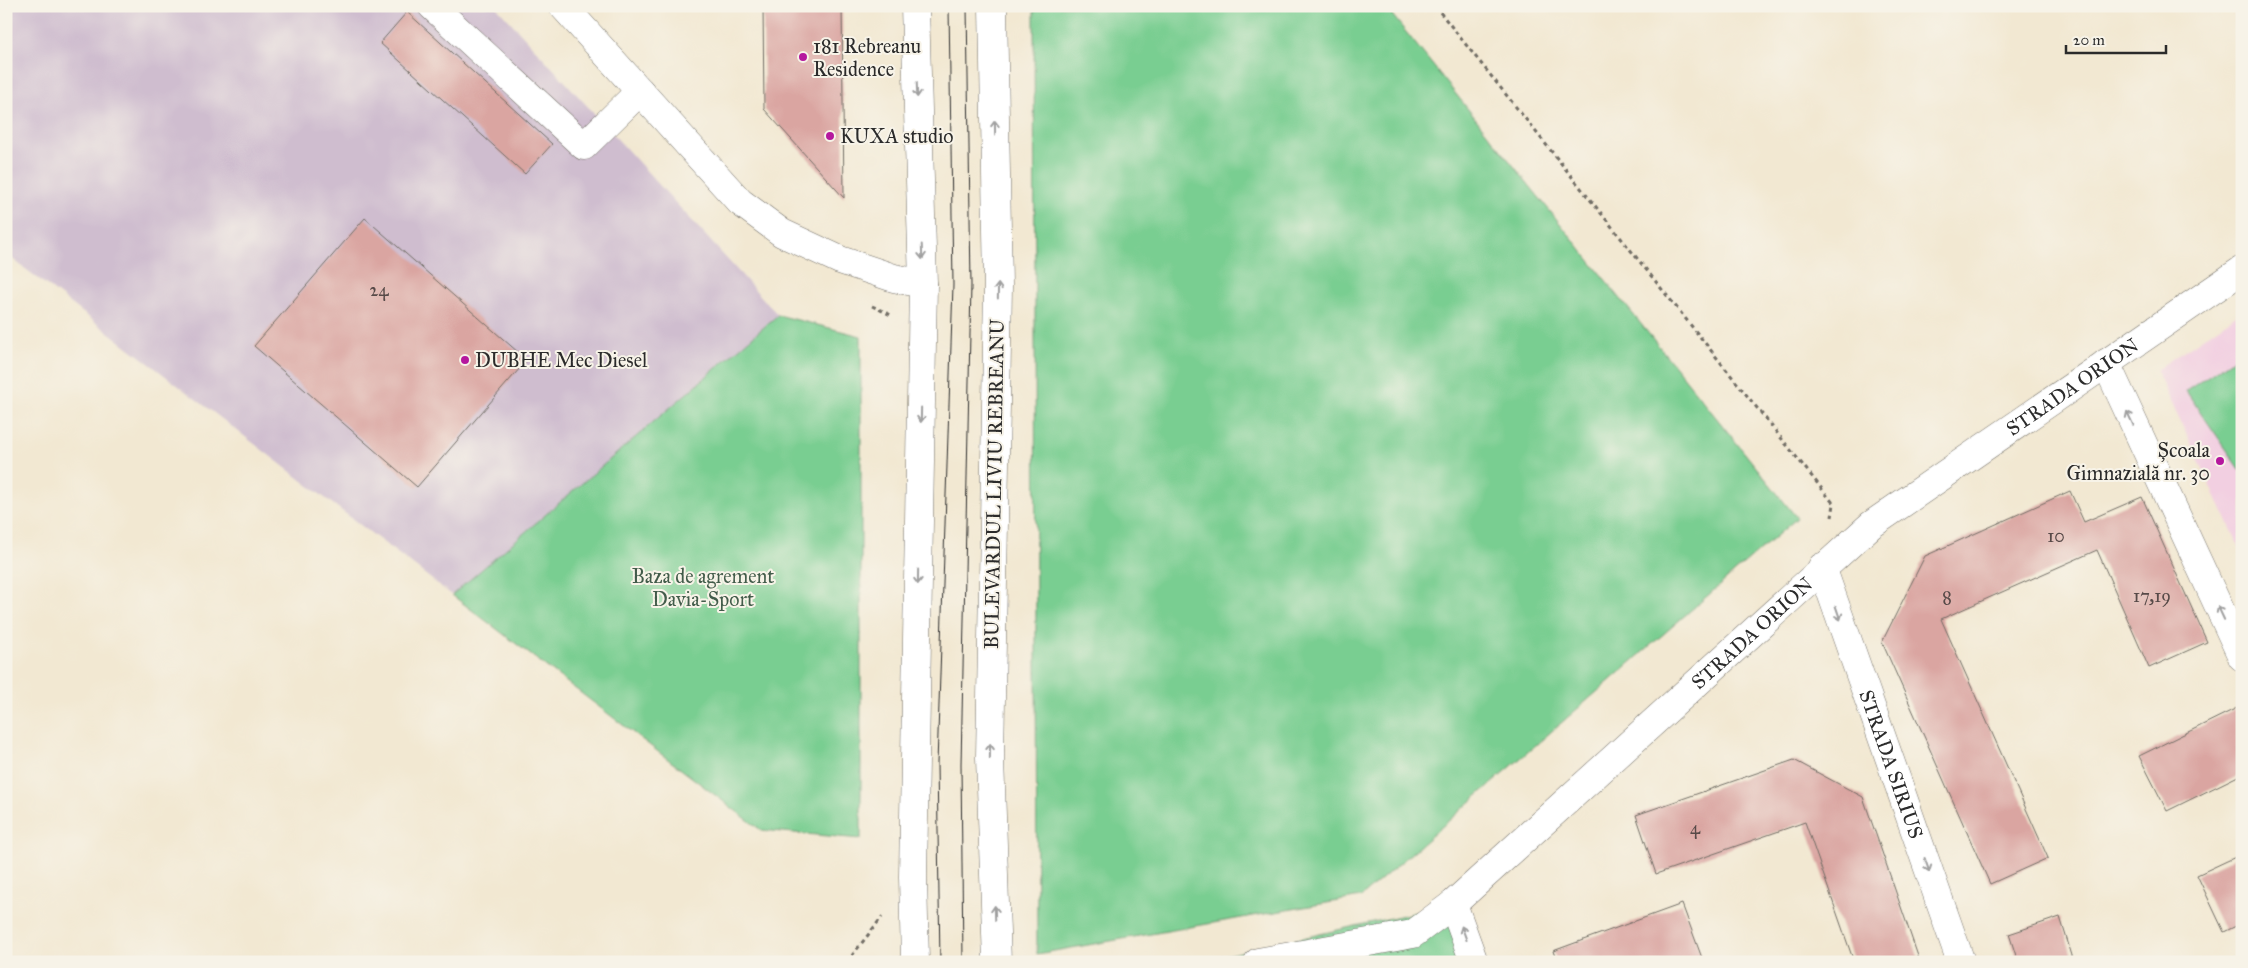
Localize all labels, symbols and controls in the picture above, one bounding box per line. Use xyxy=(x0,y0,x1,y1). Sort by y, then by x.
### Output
scale bar xyxy=(2066,22,2166,54)
text: 20 m xyxy=(2073,31,2105,49)
place label: 181 Rebreanu Residence xyxy=(813,34,922,81)
marker: 181 Rebreanu Residence xyxy=(797,51,809,63)
one-way arrow xyxy=(913,82,922,98)
one-way arrow xyxy=(990,120,1000,136)
place label: KUXA studio xyxy=(840,124,954,148)
marker: KUXA studio xyxy=(824,130,836,142)
one-way arrow xyxy=(918,244,927,260)
house number: 24 xyxy=(370,279,389,301)
one-way arrow xyxy=(993,283,1003,299)
street label: BULEVARDUL LIVIU REBREANU xyxy=(979,318,1009,649)
street label: STRADA ORION xyxy=(2001,333,2143,441)
place label: DUBHE Mec Diesel xyxy=(475,348,648,372)
marker: DUBHE Mec Diesel xyxy=(459,354,471,366)
one-way arrow xyxy=(916,406,926,423)
one-way arrow xyxy=(2125,411,2135,426)
place label: Școala Gimnazială nr. 30 xyxy=(2066,438,2211,485)
marker: Școala Gimnazială nr. 30 xyxy=(2214,455,2226,467)
house number: 10 xyxy=(2047,525,2065,547)
park label: Baza de agrement Davia-Sport xyxy=(632,564,774,611)
one-way arrow xyxy=(913,569,923,585)
street label: STRADA ORION xyxy=(1686,572,1818,694)
house number: 17,19 xyxy=(2133,585,2171,607)
house number: 8 xyxy=(1942,587,1952,609)
one-way arrow xyxy=(1834,605,1843,620)
one-way arrow xyxy=(2216,606,2225,621)
street label: STRADA SIRIUS xyxy=(1854,687,1929,842)
one-way arrow xyxy=(985,743,995,759)
house number: 4 xyxy=(1690,817,1701,839)
one-way arrow xyxy=(1923,857,1932,872)
one-way arrow xyxy=(991,905,1000,921)
one-way arrow xyxy=(1459,925,1468,941)

